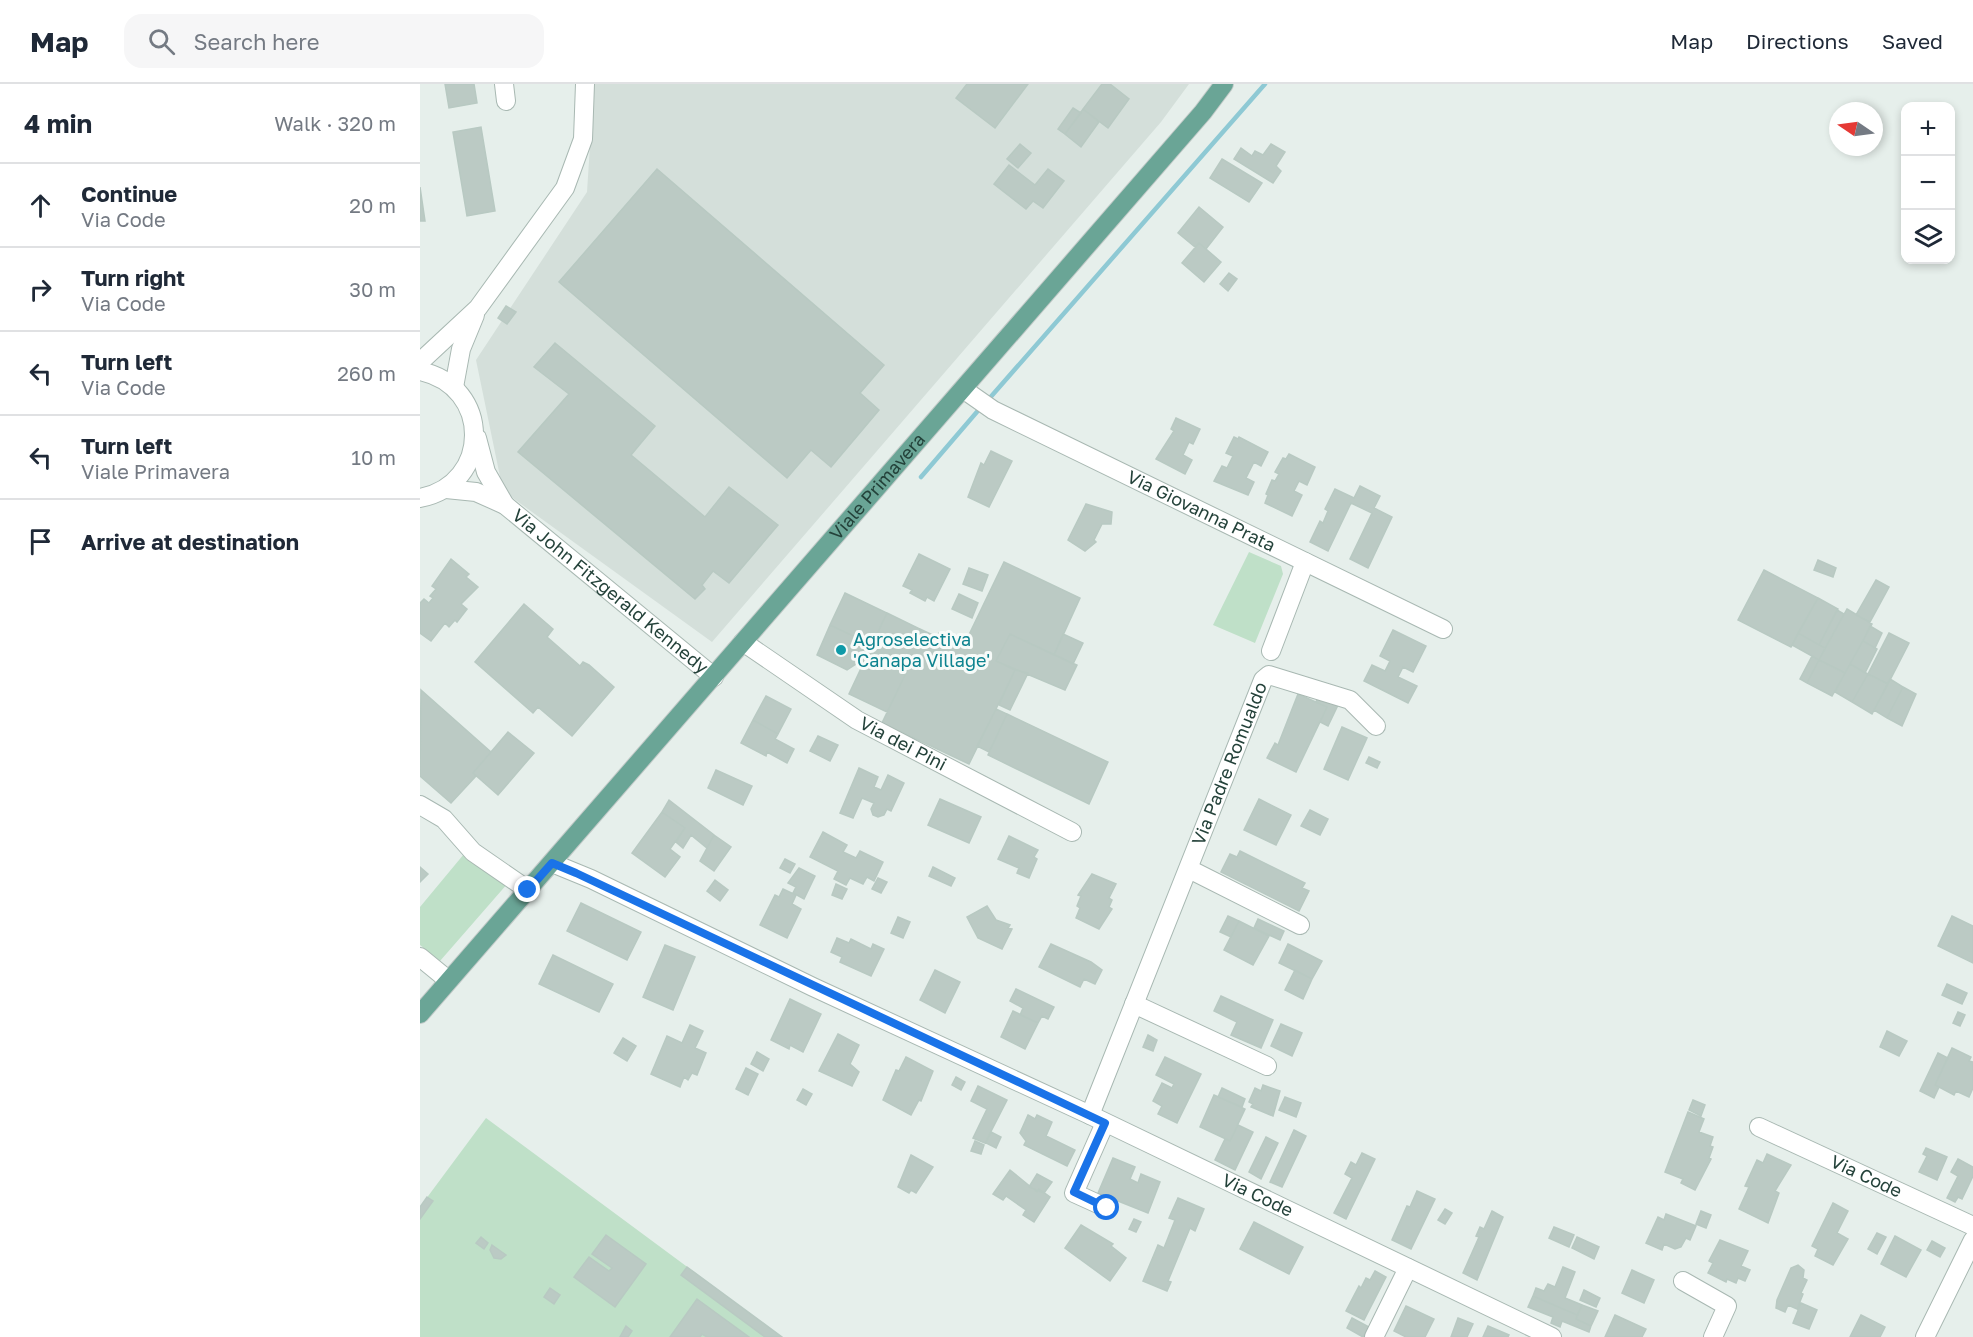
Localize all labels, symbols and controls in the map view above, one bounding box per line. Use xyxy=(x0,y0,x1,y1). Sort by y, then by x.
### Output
search box xyxy=(124,14,544,68)
text: Map xyxy=(30,25,88,58)
icon: search xyxy=(145,25,178,58)
text: Search here xyxy=(193,28,319,55)
text: Map xyxy=(1670,28,1713,54)
text: Directions xyxy=(1746,28,1849,54)
text: Saved xyxy=(1882,28,1943,54)
north arrow xyxy=(1829,102,1883,156)
map controls xyxy=(1901,102,1955,264)
button: + xyxy=(1901,102,1955,156)
text: 4 min xyxy=(24,108,92,139)
text: Walk · 320 m xyxy=(274,111,396,135)
button: − xyxy=(1901,156,1955,210)
text: Continue xyxy=(81,180,177,207)
icon: ahead xyxy=(24,189,57,222)
text: 20 m xyxy=(349,193,396,217)
text: Via Code xyxy=(81,207,166,231)
button: layers xyxy=(1901,210,1955,264)
text: Turn right xyxy=(81,264,185,291)
icon: right xyxy=(24,273,57,306)
text: 30 m xyxy=(349,277,396,301)
text: Via Code xyxy=(81,291,166,315)
text: Turn left xyxy=(81,348,172,375)
icon: left xyxy=(24,357,57,390)
text: 260 m xyxy=(337,361,396,385)
text: Via Code xyxy=(81,375,166,399)
street label: Viale Primavera xyxy=(825,428,929,544)
text: Turn left xyxy=(81,432,172,459)
icon: left xyxy=(24,441,57,474)
text: 10 m xyxy=(351,445,396,469)
text: Viale Primavera xyxy=(81,459,230,483)
street label: Via Giovanna Prata xyxy=(1124,465,1279,556)
street label: Via John Fitzgerald Kennedy xyxy=(508,504,713,678)
icon: arrive xyxy=(24,525,57,558)
text: Arrive at destination xyxy=(81,528,299,555)
place label: Agroselectiva 'Canapa Village' xyxy=(853,628,990,671)
marker: Agroselectiva 'Canapa Village' xyxy=(834,643,848,657)
street label: Via Padre Romualdo xyxy=(1186,679,1271,848)
street label: Via dei Pini xyxy=(856,711,951,775)
route end xyxy=(514,876,540,902)
street label: Via Code xyxy=(1827,1150,1906,1202)
street label: Via Code xyxy=(1219,1168,1297,1221)
route start xyxy=(1093,1194,1119,1220)

